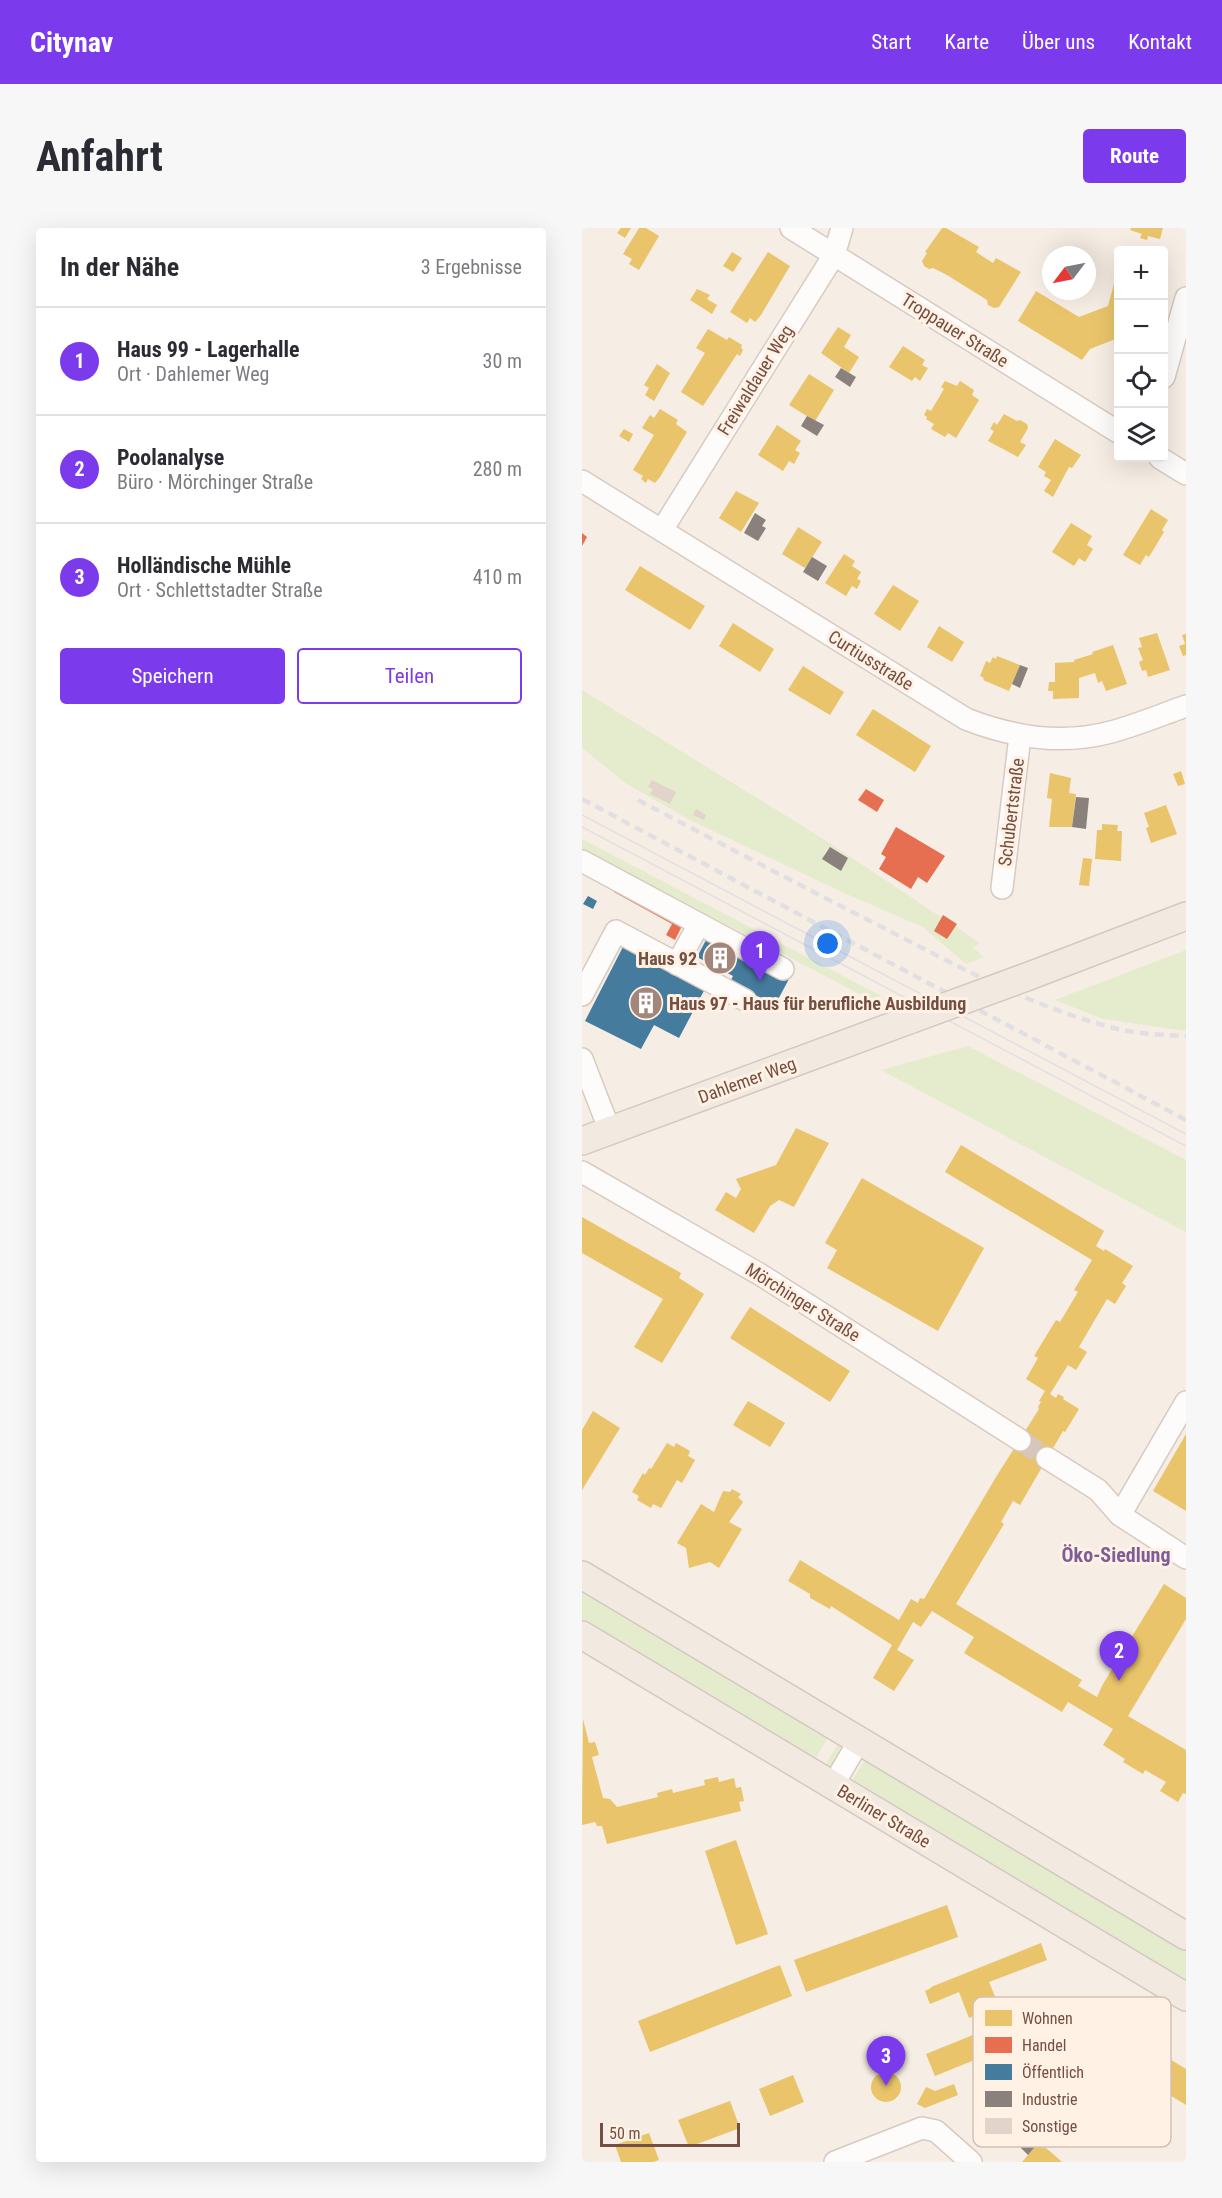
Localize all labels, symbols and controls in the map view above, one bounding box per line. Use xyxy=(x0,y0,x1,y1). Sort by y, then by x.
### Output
text: Citynav xyxy=(30,26,113,59)
text: Start xyxy=(871,30,912,54)
text: Karte xyxy=(945,30,989,54)
text: Über uns xyxy=(1022,30,1095,54)
text: Kontakt xyxy=(1128,30,1192,54)
button: Route xyxy=(1083,129,1186,183)
text: Anfahrt xyxy=(36,132,163,181)
north arrow xyxy=(1042,246,1096,300)
map controls xyxy=(1114,246,1168,462)
button: + xyxy=(1114,246,1168,300)
text: In der Nähe xyxy=(60,252,179,282)
text: 3 Ergebnisse xyxy=(421,255,522,279)
street label: Troppauer Straße xyxy=(898,289,1012,371)
button: − xyxy=(1114,300,1168,354)
street label: Freiwaldauer Weg xyxy=(713,321,797,439)
text: Haus 99 - Lagerhalle xyxy=(117,337,300,362)
text: 1 xyxy=(74,349,85,373)
text: 30 m xyxy=(483,349,522,373)
button: locate xyxy=(1114,354,1168,408)
text: Ort · Dahlemer Weg xyxy=(117,362,269,386)
button: layers xyxy=(1114,408,1168,462)
text: Poolanalyse xyxy=(117,445,224,470)
text: 2 xyxy=(74,457,85,481)
text: 280 m xyxy=(473,457,522,481)
text: Büro · Mörchinger Straße xyxy=(117,470,313,494)
text: Holländische Mühle xyxy=(117,553,291,578)
text: 3 xyxy=(74,565,85,589)
text: 410 m xyxy=(473,565,522,589)
text: Ort · Schlettstadter Straße xyxy=(117,578,323,602)
street label: Curtiusstraße xyxy=(825,626,917,694)
button: Speichern xyxy=(60,648,285,704)
button: Teilen xyxy=(297,648,522,704)
street label: Schubertstraße xyxy=(994,757,1028,867)
your location xyxy=(813,929,842,958)
pin: 1 xyxy=(740,932,780,981)
building icon: Haus 92 xyxy=(702,940,738,976)
place label: Haus 92 xyxy=(638,948,697,969)
building icon: Haus 97 - Haus für berufliche Ausbildung xyxy=(628,985,664,1021)
place label: Haus 97 - Haus für berufliche Ausbildung xyxy=(669,993,966,1014)
street label: Dahlemer Weg xyxy=(695,1053,799,1107)
street label: Mörchinger Straße xyxy=(742,1258,864,1346)
district label: Öko-Siedlung xyxy=(1062,1543,1170,1567)
pin: 2 xyxy=(1100,1632,1138,1681)
street label: Berliner Straße xyxy=(834,1780,934,1852)
legend xyxy=(973,1997,1171,2147)
text: Wohnen xyxy=(1022,2009,1073,2028)
pin: 3 xyxy=(866,2036,906,2086)
text: Handel xyxy=(1022,2036,1066,2055)
text: Öffentlich xyxy=(1022,2063,1084,2082)
text: Industrie xyxy=(1022,2090,1078,2109)
text: Sonstige xyxy=(1022,2117,1077,2136)
scale bar xyxy=(600,2120,740,2148)
text: 50 m xyxy=(609,2124,641,2143)

